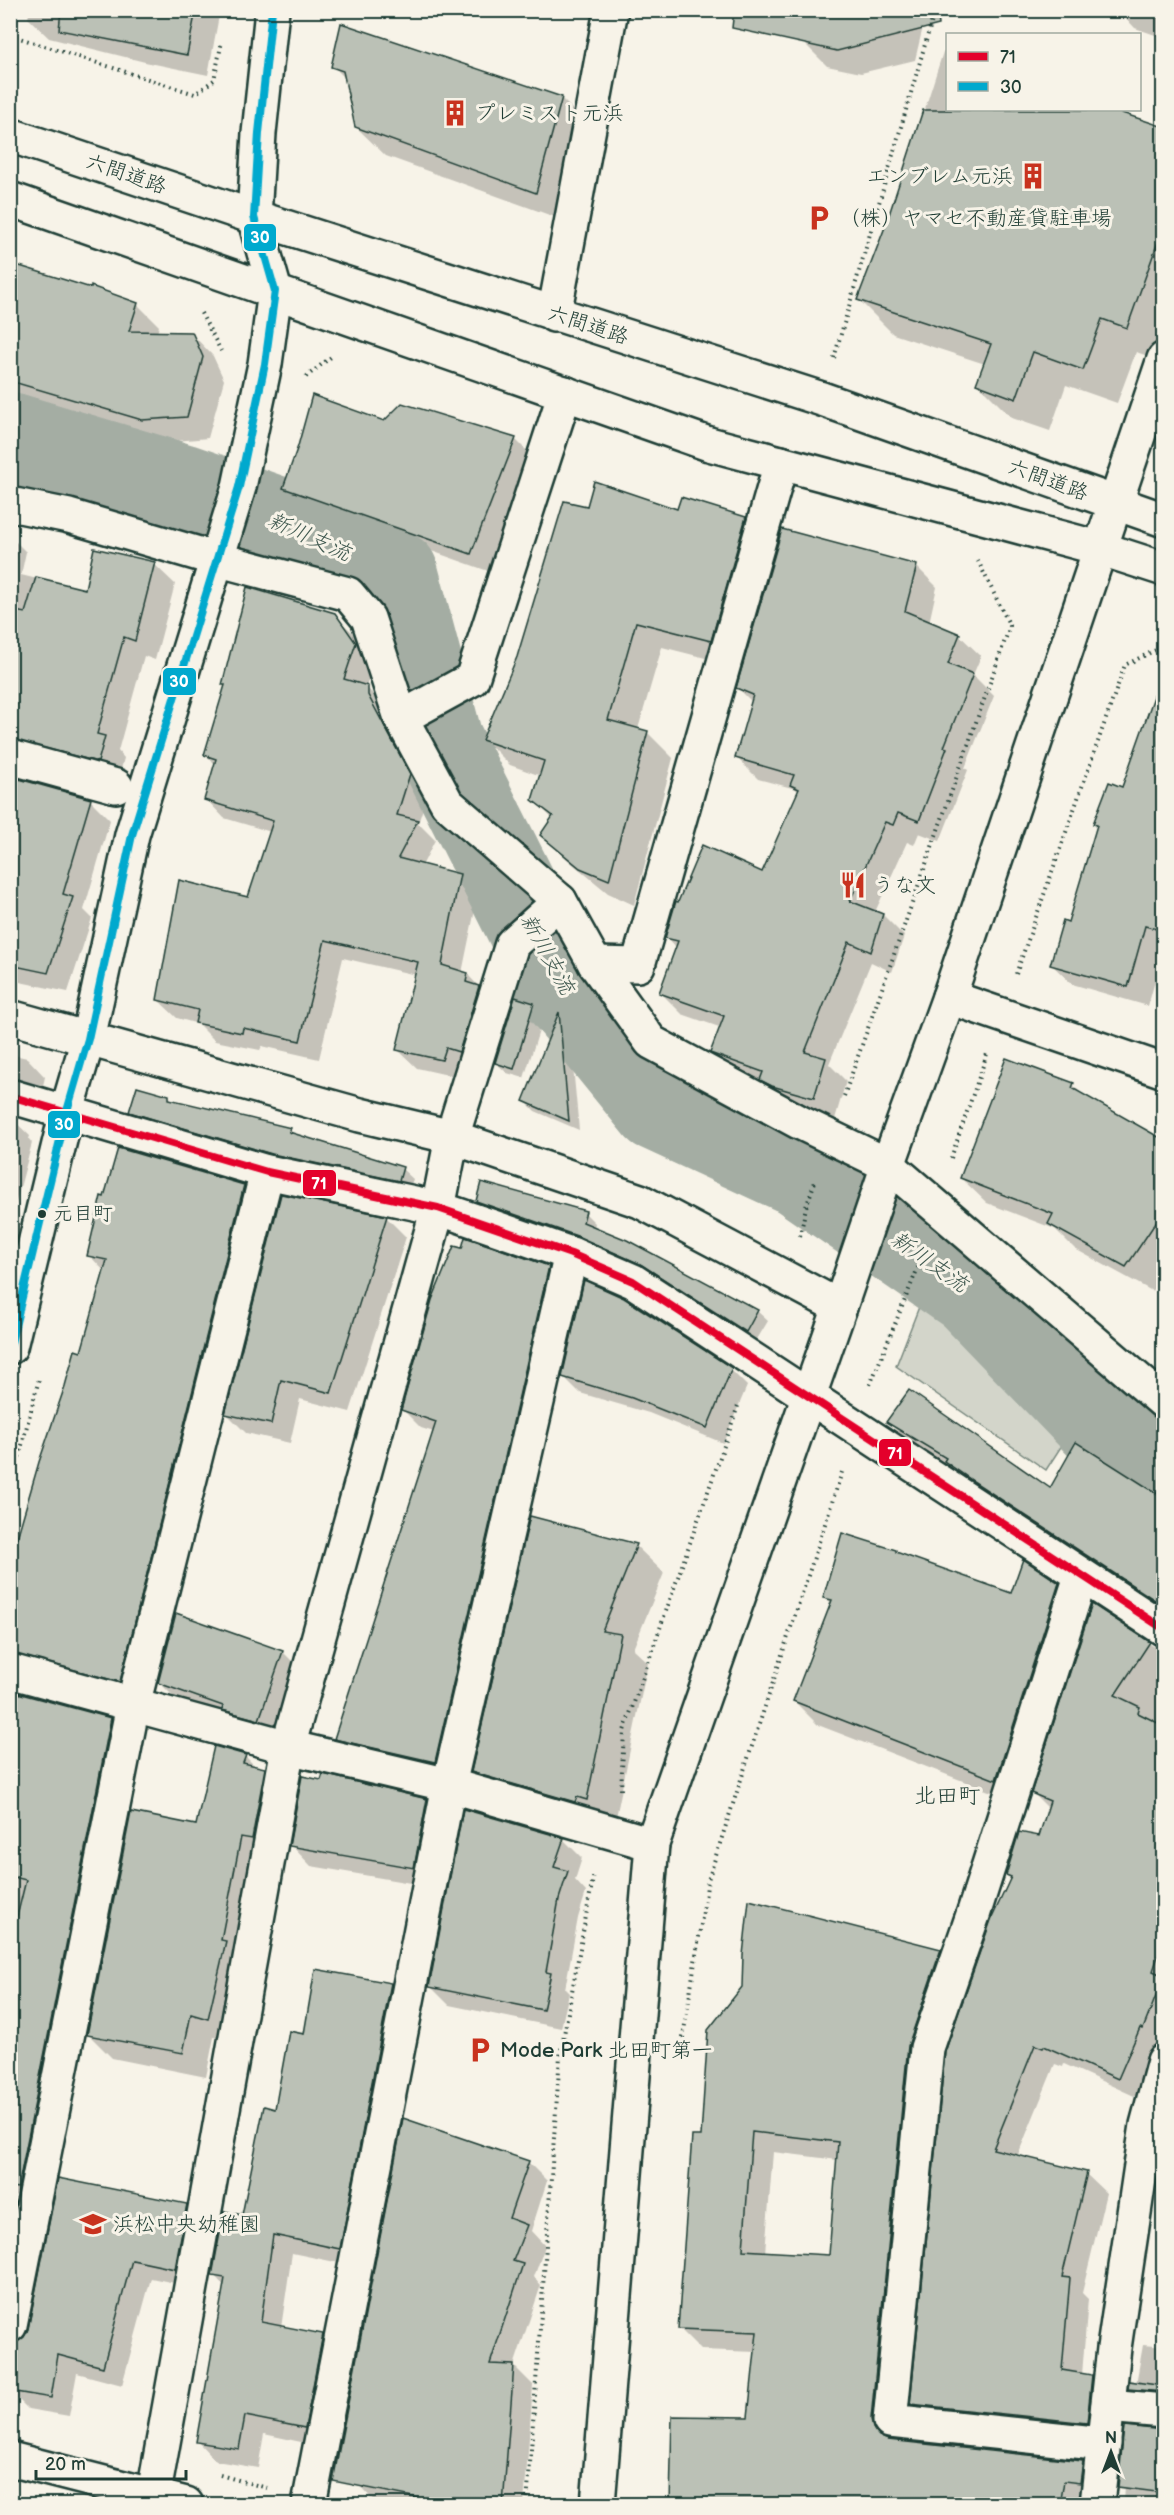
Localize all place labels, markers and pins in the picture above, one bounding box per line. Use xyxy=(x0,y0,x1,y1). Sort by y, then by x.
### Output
building icon: プレミスト元浜 xyxy=(440,98,470,128)
place label: プレミスト元浜 xyxy=(475,101,624,126)
building icon: エンブレム元浜 xyxy=(1018,161,1048,191)
place label: エンブレム元浜 xyxy=(866,164,1013,189)
parking icon: （株）ヤマセ不動産貸駐車場 xyxy=(804,203,834,233)
place label: （株）ヤマセ不動産貸駐車場 xyxy=(839,206,1112,231)
restaurant icon: うな文 xyxy=(838,870,868,900)
place label: うな文 xyxy=(873,873,936,898)
place label: 元目町 xyxy=(53,1202,113,1226)
marker: 元目町 xyxy=(36,1208,48,1220)
parking icon: Mode Park 北田町第一 xyxy=(465,2035,495,2065)
place label: Mode Park 北田町第一 xyxy=(500,2038,713,2063)
school or university icon: 浜松中央幼稚園 xyxy=(78,2209,108,2239)
place label: 浜松中央幼稚園 xyxy=(113,2212,260,2237)

